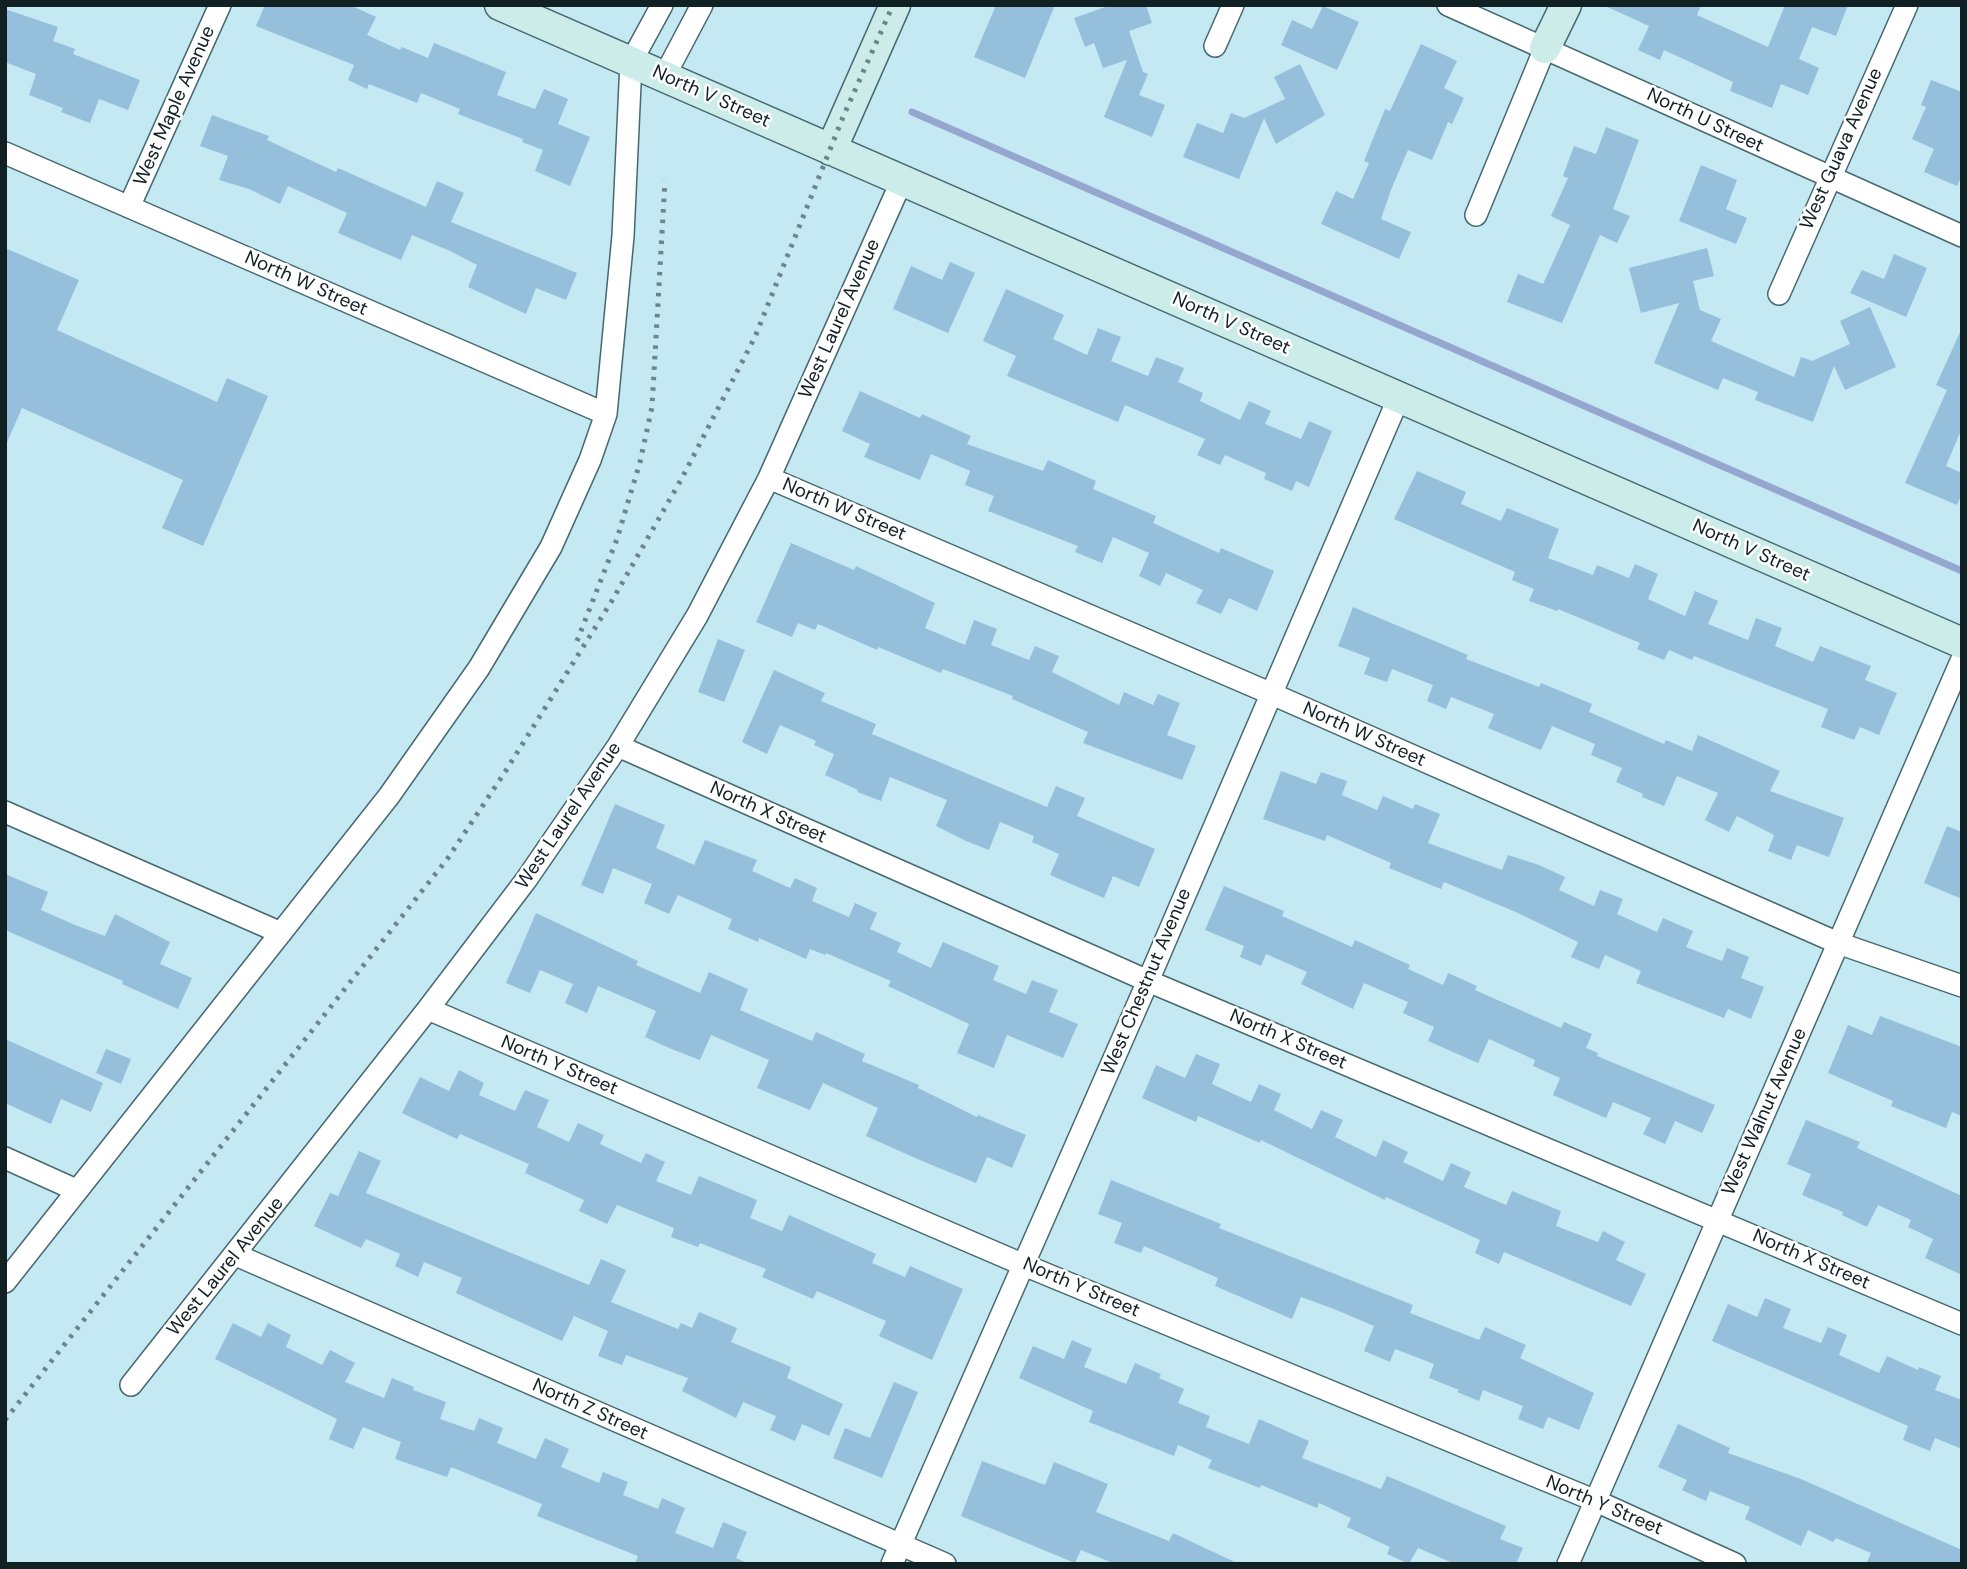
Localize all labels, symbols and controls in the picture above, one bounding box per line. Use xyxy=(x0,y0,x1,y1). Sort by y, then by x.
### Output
street label: West Maple Avenue xyxy=(129,22,221,190)
street label: North V Street xyxy=(649,61,773,133)
street label: West Guava Avenue xyxy=(1796,65,1888,233)
street label: North U Street xyxy=(1643,84,1767,158)
street label: West Laurel Avenue xyxy=(795,236,885,402)
street label: North W Street xyxy=(241,247,371,321)
street label: North V Street xyxy=(1169,288,1293,360)
street label: North W Street xyxy=(779,474,909,546)
street label: North V Street xyxy=(1689,515,1813,587)
street label: North W Street xyxy=(1299,698,1429,772)
street label: West Laurel Avenue xyxy=(511,738,627,894)
street label: North X Street xyxy=(706,777,830,849)
street label: West Chestnut Avenue xyxy=(1097,885,1197,1079)
street label: North X Street xyxy=(1226,1005,1350,1075)
street label: West Walnut Avenue xyxy=(1718,1025,1812,1199)
street label: North Y Street xyxy=(497,1031,621,1101)
street label: West Laurel Avenue xyxy=(163,1193,289,1341)
street label: North X Street xyxy=(1749,1225,1873,1295)
street label: North Y Street xyxy=(1019,1253,1143,1323)
street label: North Z Street xyxy=(529,1374,651,1446)
street label: North Y Street xyxy=(1542,1471,1666,1541)

